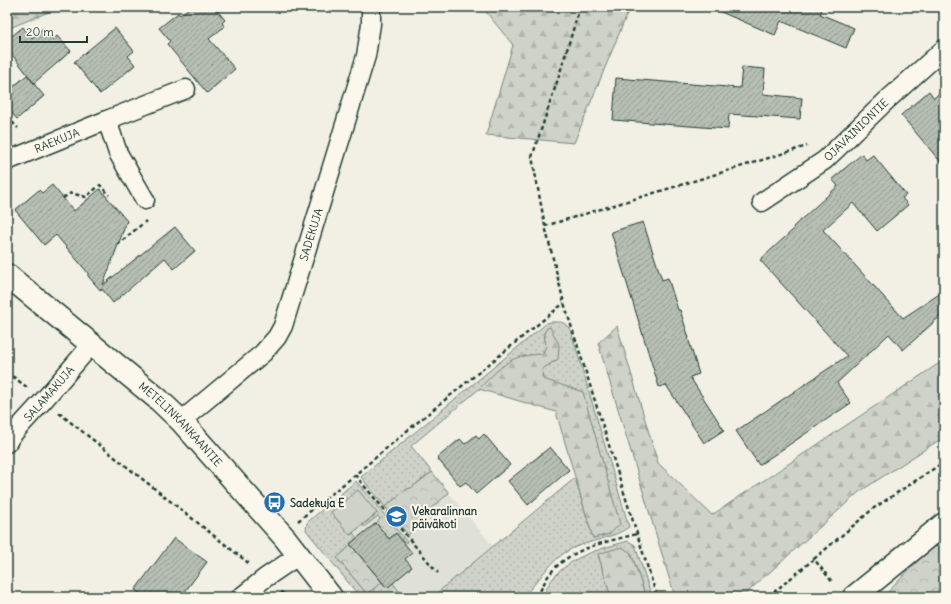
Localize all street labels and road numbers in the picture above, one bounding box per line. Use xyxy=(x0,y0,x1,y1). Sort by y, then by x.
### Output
street label: OJAVAINIONTIE xyxy=(821,96,891,164)
street label: RAEKUJA xyxy=(32,125,82,156)
street label: SADEKUJA xyxy=(296,207,326,263)
street label: SALAMAKUJA xyxy=(21,363,77,424)
street label: METELINKANKAANTIE xyxy=(136,379,225,469)

